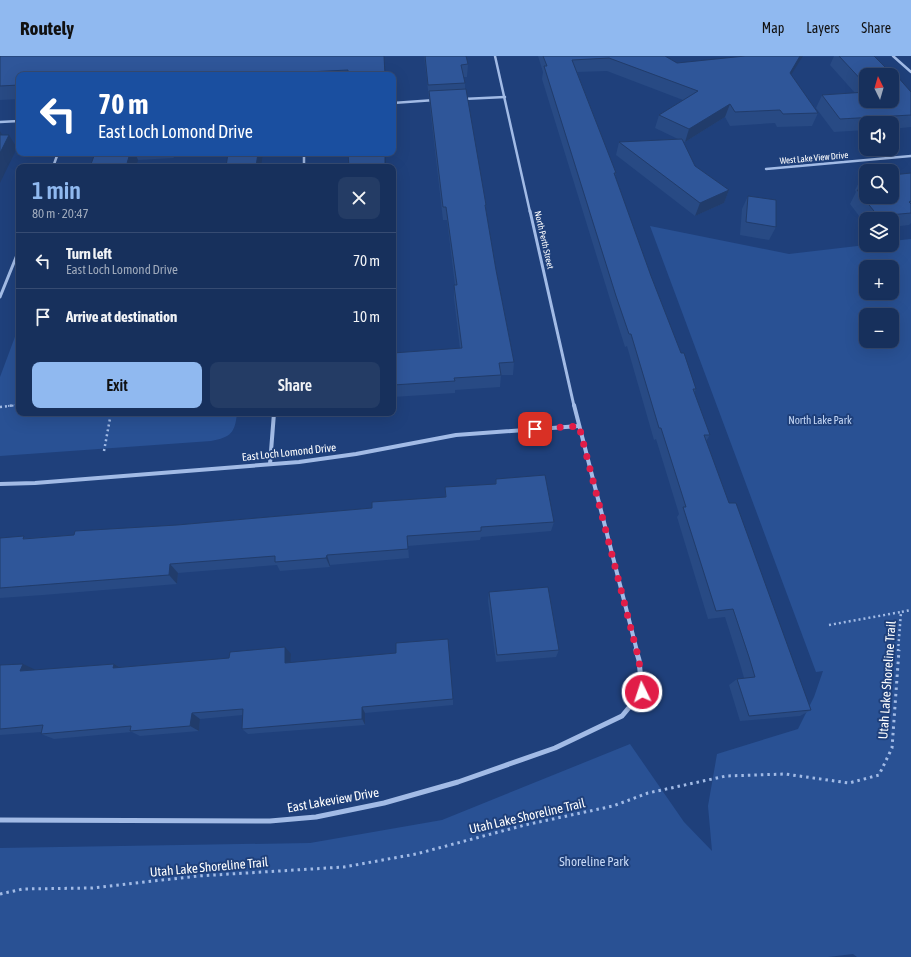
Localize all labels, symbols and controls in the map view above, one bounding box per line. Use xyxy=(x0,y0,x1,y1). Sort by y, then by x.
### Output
text: Routely xyxy=(20,17,74,39)
text: Map xyxy=(762,20,784,36)
text: Layers xyxy=(806,20,839,36)
text: Share xyxy=(861,20,891,36)
north arrow xyxy=(859,68,899,108)
map controls xyxy=(859,68,899,348)
icon: left xyxy=(32,88,84,140)
text: 70 m xyxy=(98,88,148,120)
button: sound xyxy=(859,116,899,156)
text: East Loch Lomond Drive xyxy=(98,121,253,142)
street label: West Lake View Drive xyxy=(779,150,849,166)
button: search xyxy=(859,164,899,204)
text: 1 min xyxy=(32,177,81,204)
button: close xyxy=(338,177,380,219)
text: 80 m · 20:47 xyxy=(32,206,89,221)
street label: North Perth Street xyxy=(532,210,556,270)
button: layers xyxy=(859,212,899,252)
text: Turn left xyxy=(66,245,112,262)
icon: left xyxy=(32,250,54,272)
text: 70 m xyxy=(353,252,380,269)
button: + xyxy=(859,260,899,300)
text: East Loch Lomond Drive xyxy=(66,262,178,277)
icon: arrive xyxy=(32,306,54,328)
text: Arrive at destination xyxy=(66,308,177,325)
text: 10 m xyxy=(353,308,380,325)
button: − xyxy=(859,308,899,348)
button: Exit xyxy=(32,362,202,408)
button: Share xyxy=(210,362,380,408)
pin xyxy=(518,412,552,446)
park label: North Lake Park xyxy=(788,414,852,426)
icon: arrive xyxy=(524,418,546,440)
street label: East Loch Lomond Drive xyxy=(241,441,337,463)
street label: Utah Lake Shoreline Trail xyxy=(875,620,899,740)
position arrow xyxy=(621,671,663,713)
street label: East Lakeview Drive xyxy=(286,785,380,815)
street label: Utah Lake Shoreline Trail xyxy=(467,795,587,837)
street label: Utah Lake Shoreline Trail xyxy=(149,854,269,880)
park label: Shoreline Park xyxy=(559,854,629,869)

